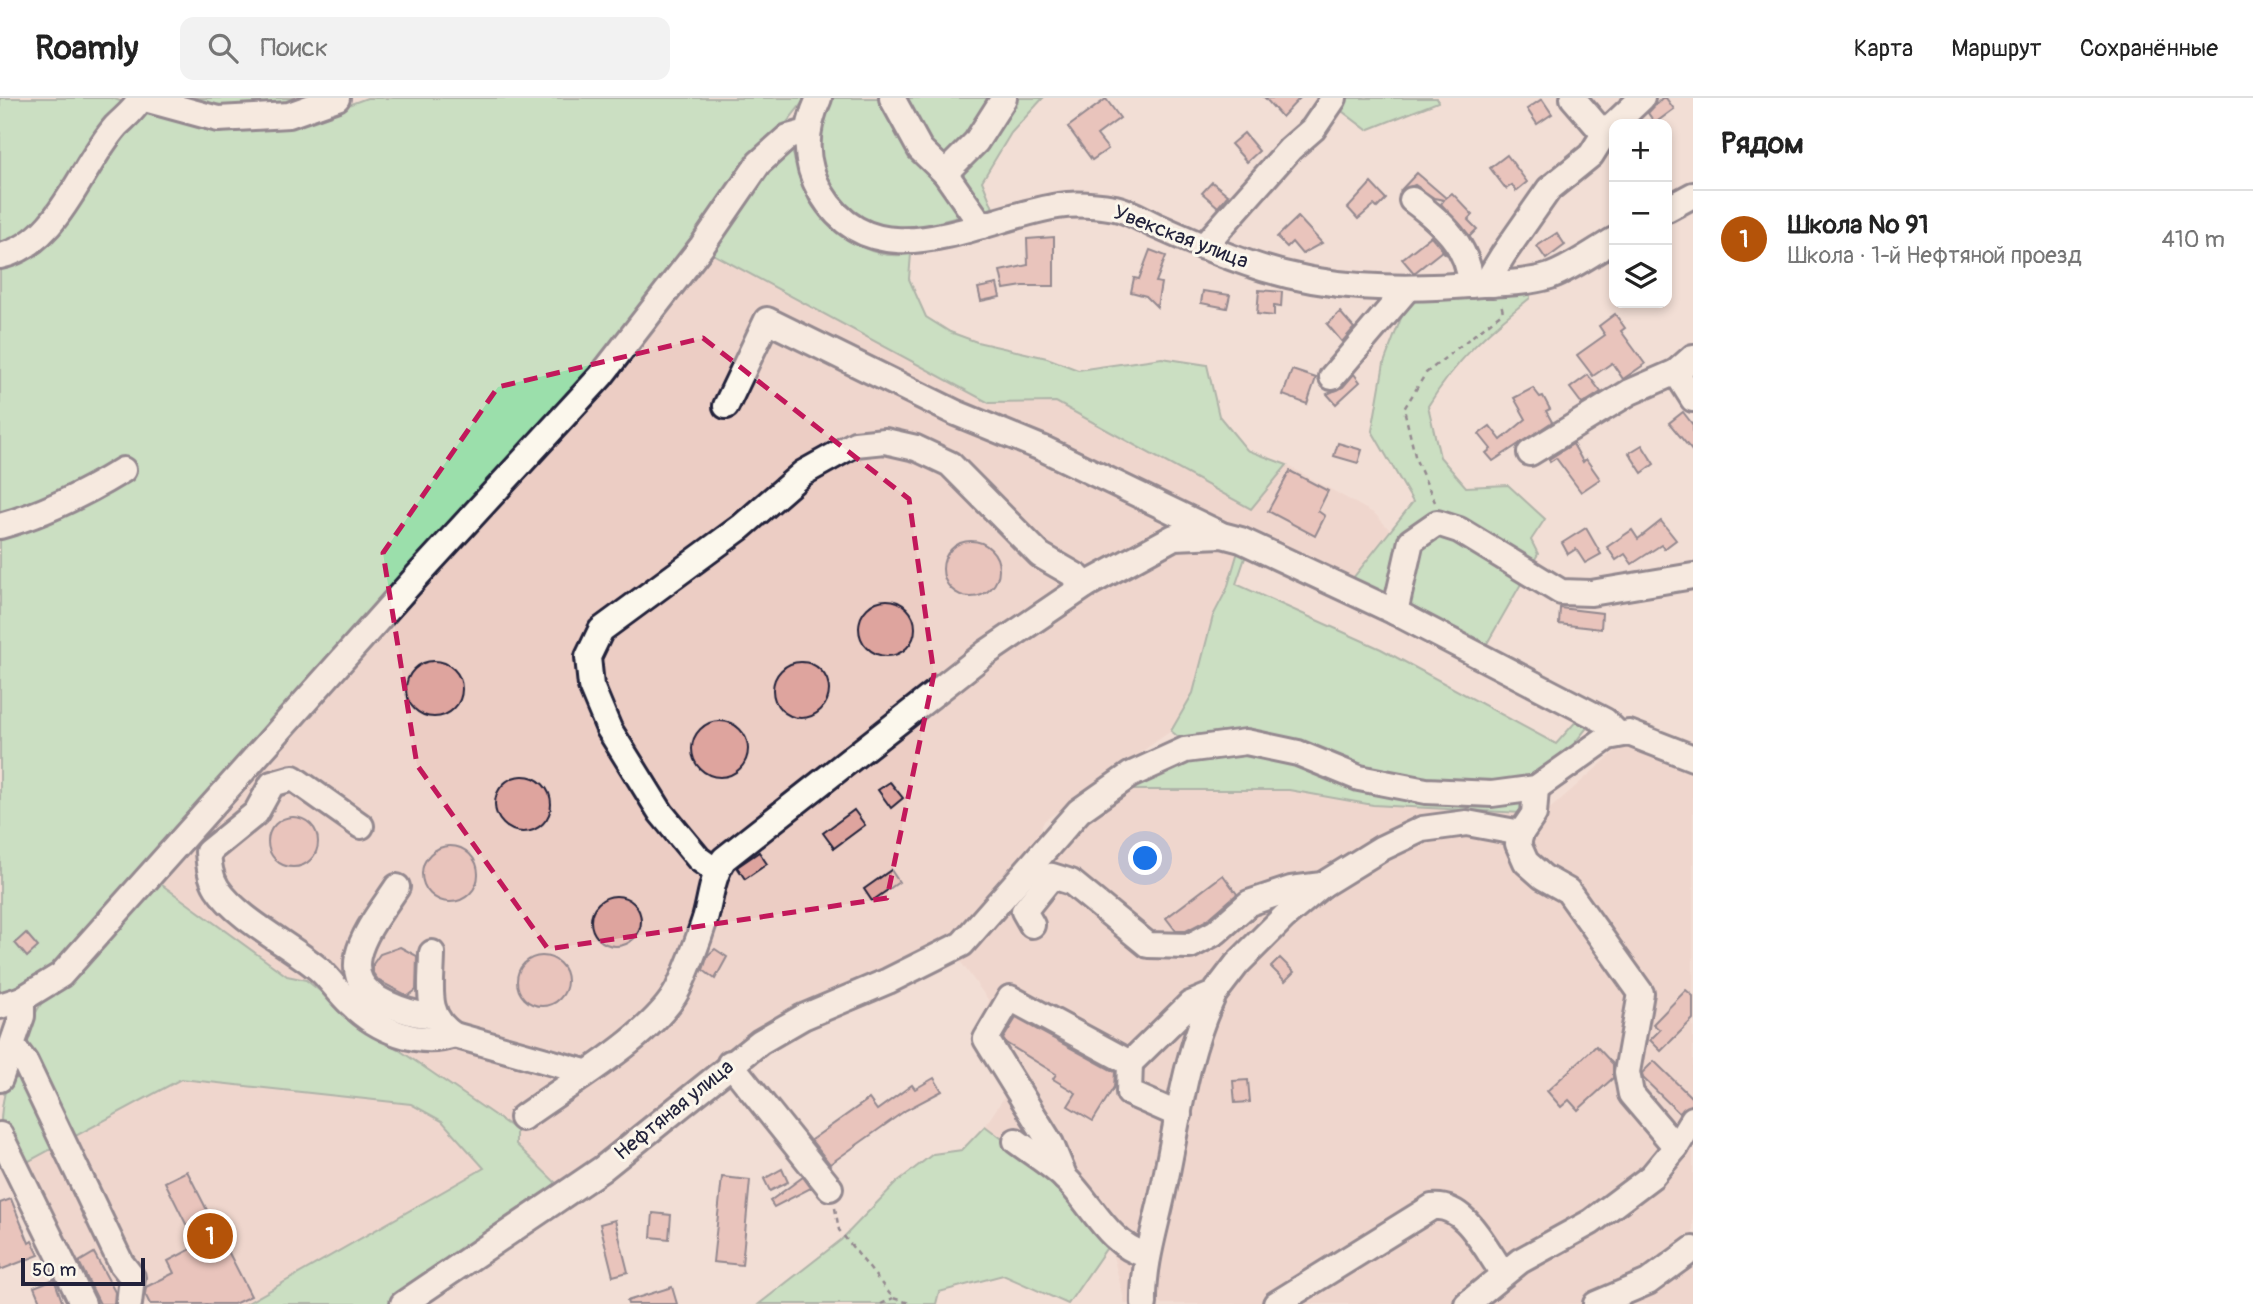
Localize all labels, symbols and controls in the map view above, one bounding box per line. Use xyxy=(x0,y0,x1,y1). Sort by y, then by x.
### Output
search box xyxy=(180,17,670,80)
text: Roamly xyxy=(35,28,138,69)
icon: search xyxy=(204,29,242,67)
text: Поиск xyxy=(260,32,328,64)
text: Карта xyxy=(1854,34,1913,63)
text: Маршрут xyxy=(1951,34,2042,63)
text: Сохранённые xyxy=(2080,34,2218,63)
map controls xyxy=(1609,119,1672,308)
button: + xyxy=(1609,119,1672,182)
text: Рядом xyxy=(1721,125,1804,162)
button: − xyxy=(1609,182,1672,245)
street label: Увекская улица xyxy=(1110,199,1252,275)
text: Школа № 91 xyxy=(1788,209,1929,241)
text: 1 xyxy=(1740,225,1749,254)
text: 410 m xyxy=(2162,225,2225,254)
text: Школа · 1-й Нефтяной проезд xyxy=(1788,241,2082,270)
button: layers xyxy=(1609,245,1672,308)
your location xyxy=(1128,841,1162,875)
street label: Нефтяная улица xyxy=(609,1054,739,1166)
pin: 1 xyxy=(187,1210,233,1262)
scale bar xyxy=(21,1255,145,1287)
text: 50 m xyxy=(32,1258,76,1282)

